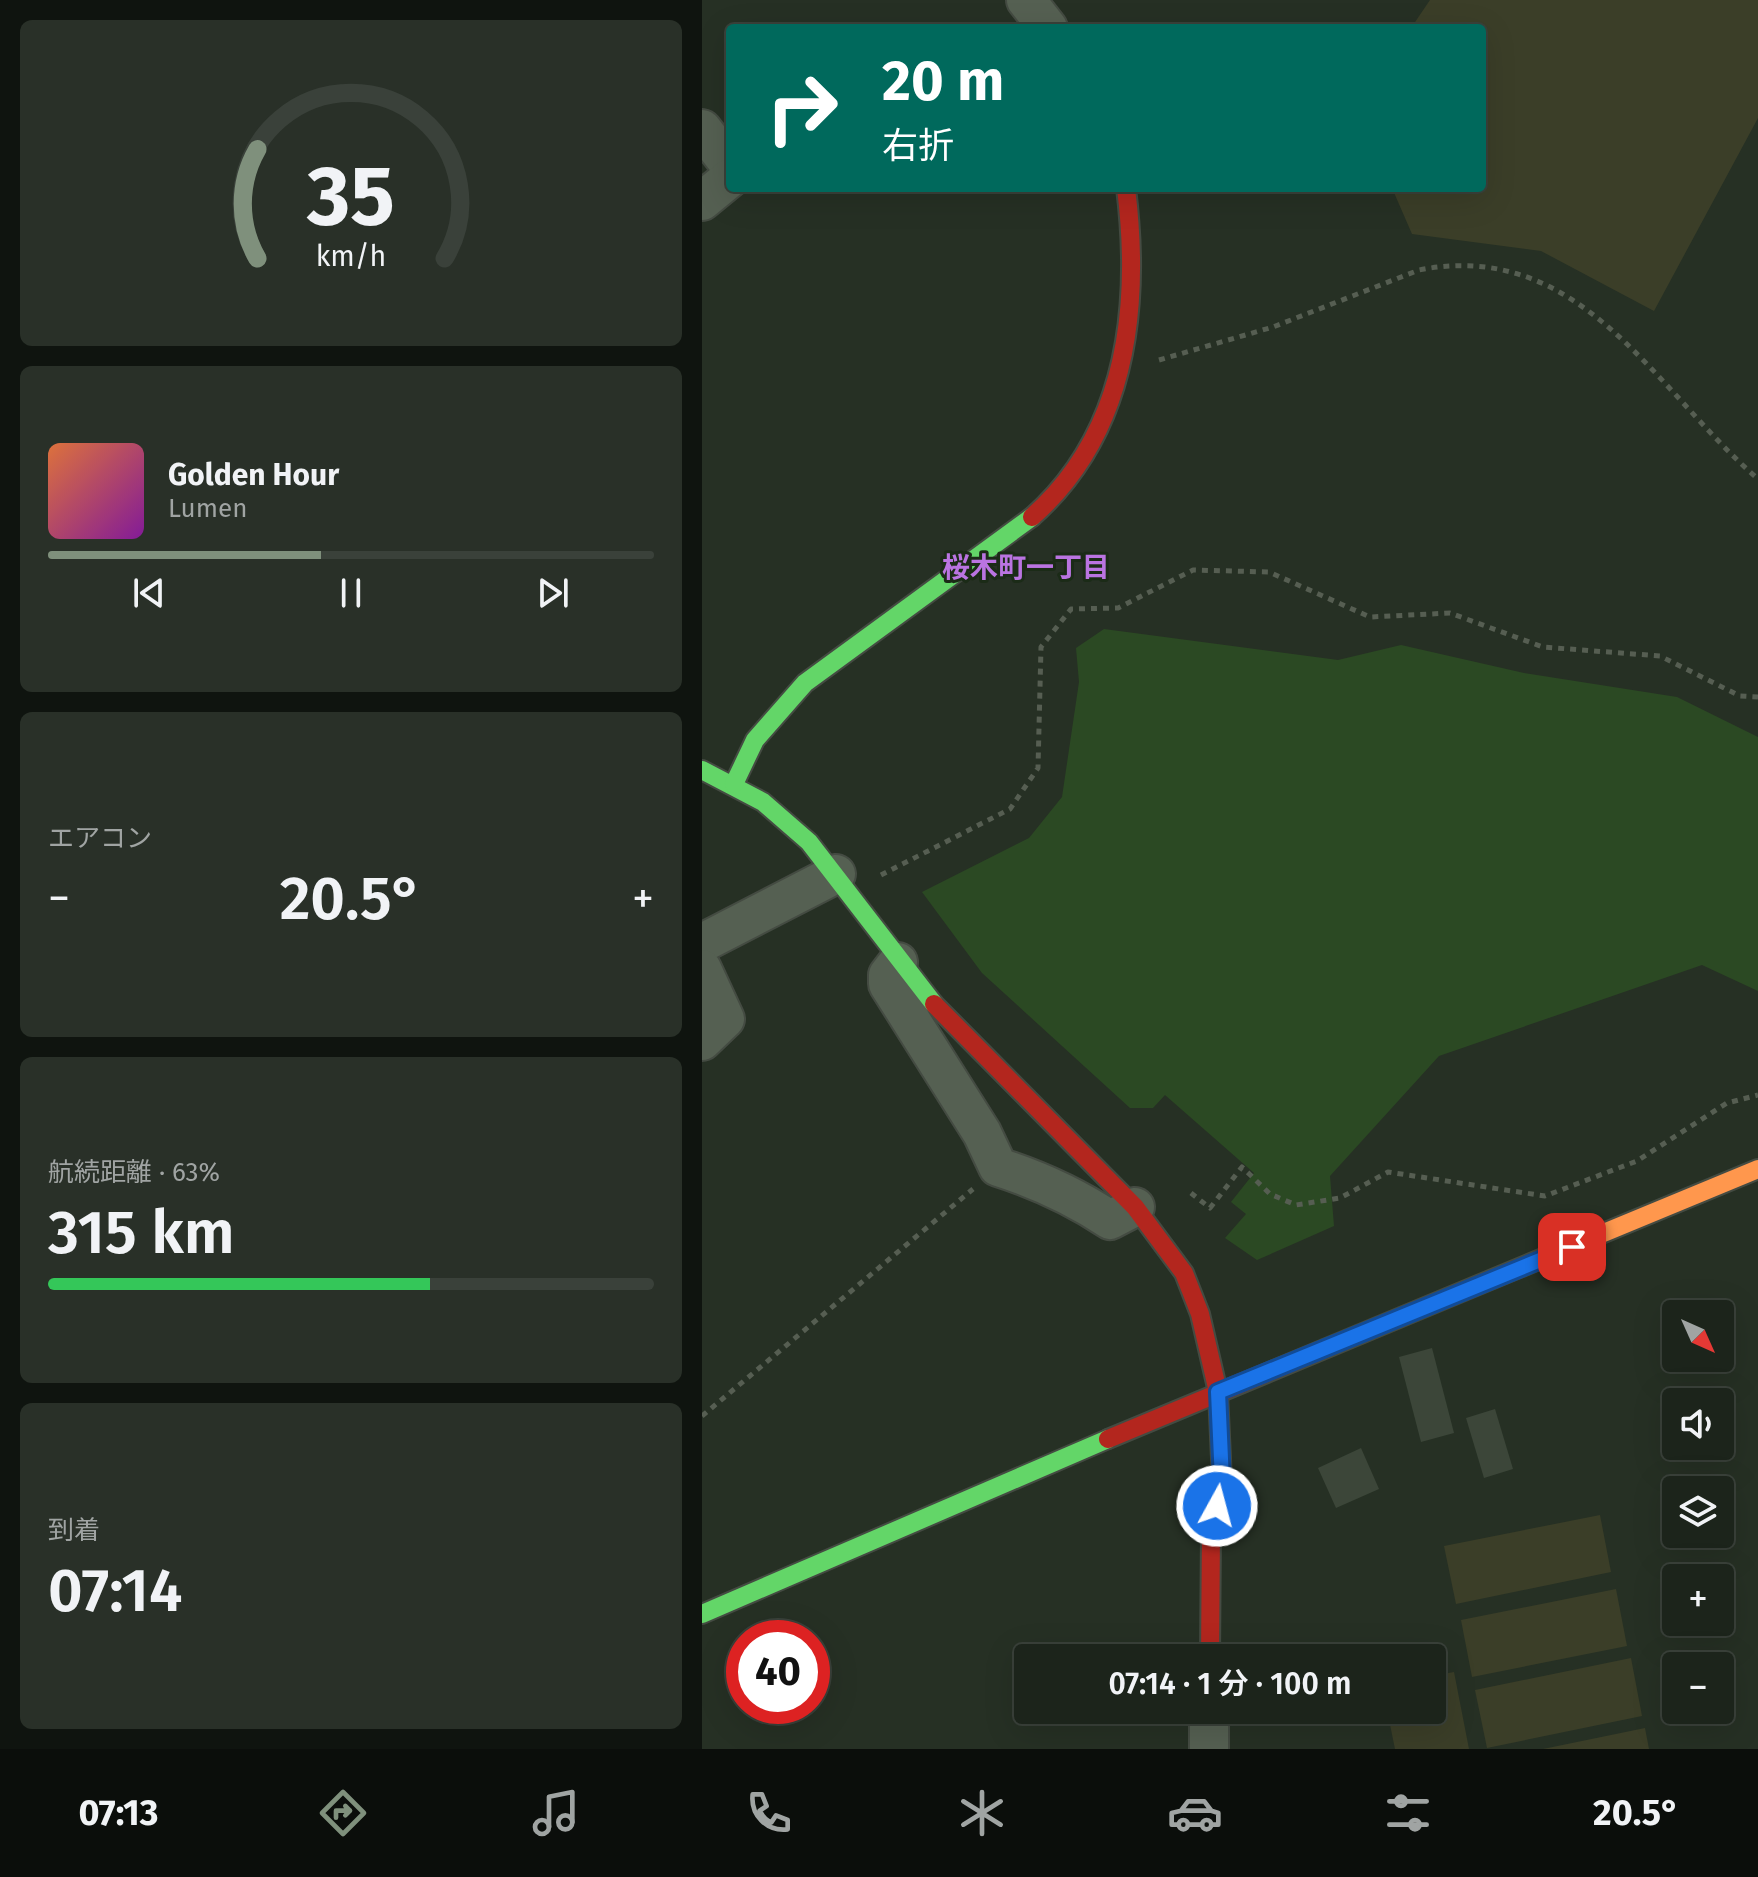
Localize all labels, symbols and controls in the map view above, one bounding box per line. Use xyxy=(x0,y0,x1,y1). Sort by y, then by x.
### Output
text: 20 m xyxy=(882,48,1004,115)
icon: right xyxy=(750,56,854,160)
text: 右折 xyxy=(882,124,954,168)
text: 35 xyxy=(306,146,395,246)
text: km/h xyxy=(316,239,386,274)
text: Golden Hour xyxy=(168,457,339,493)
text: Lumen xyxy=(168,493,247,524)
district label: 桜木町一丁目 xyxy=(942,551,1110,584)
icon: previous xyxy=(127,571,171,615)
icon: pause xyxy=(329,571,373,615)
icon: next xyxy=(531,571,575,615)
text: エアコン xyxy=(48,823,152,854)
text: 20.5° xyxy=(280,863,422,935)
text: − xyxy=(48,872,70,925)
text: + xyxy=(632,872,654,925)
text: 航続距離 · 63% xyxy=(48,1157,220,1188)
text: 315 km xyxy=(48,1197,235,1269)
pin xyxy=(1538,1213,1606,1281)
icon: arrive xyxy=(1550,1225,1594,1269)
north arrow xyxy=(1662,1300,1734,1372)
map controls xyxy=(1662,1300,1734,1724)
button: sound xyxy=(1662,1388,1734,1460)
position arrow xyxy=(1175,1464,1259,1548)
button: layers xyxy=(1662,1476,1734,1548)
text: 到着 xyxy=(48,1515,100,1546)
text: 07:14 xyxy=(48,1555,182,1627)
button: + xyxy=(1662,1564,1734,1636)
speed limit sign: 40 xyxy=(726,1620,830,1724)
button: − xyxy=(1662,1652,1734,1724)
text: 07:14 · 1 分 · 100 m xyxy=(1108,1666,1352,1702)
icon: directions xyxy=(315,1785,371,1841)
icon: music xyxy=(528,1785,584,1841)
icon: phone xyxy=(741,1785,797,1841)
icon: climate xyxy=(954,1785,1010,1841)
icon: car xyxy=(1167,1785,1223,1841)
icon: filters xyxy=(1380,1785,1436,1841)
text: 07:13 xyxy=(78,1791,159,1835)
text: 20.5° xyxy=(1593,1791,1679,1835)

